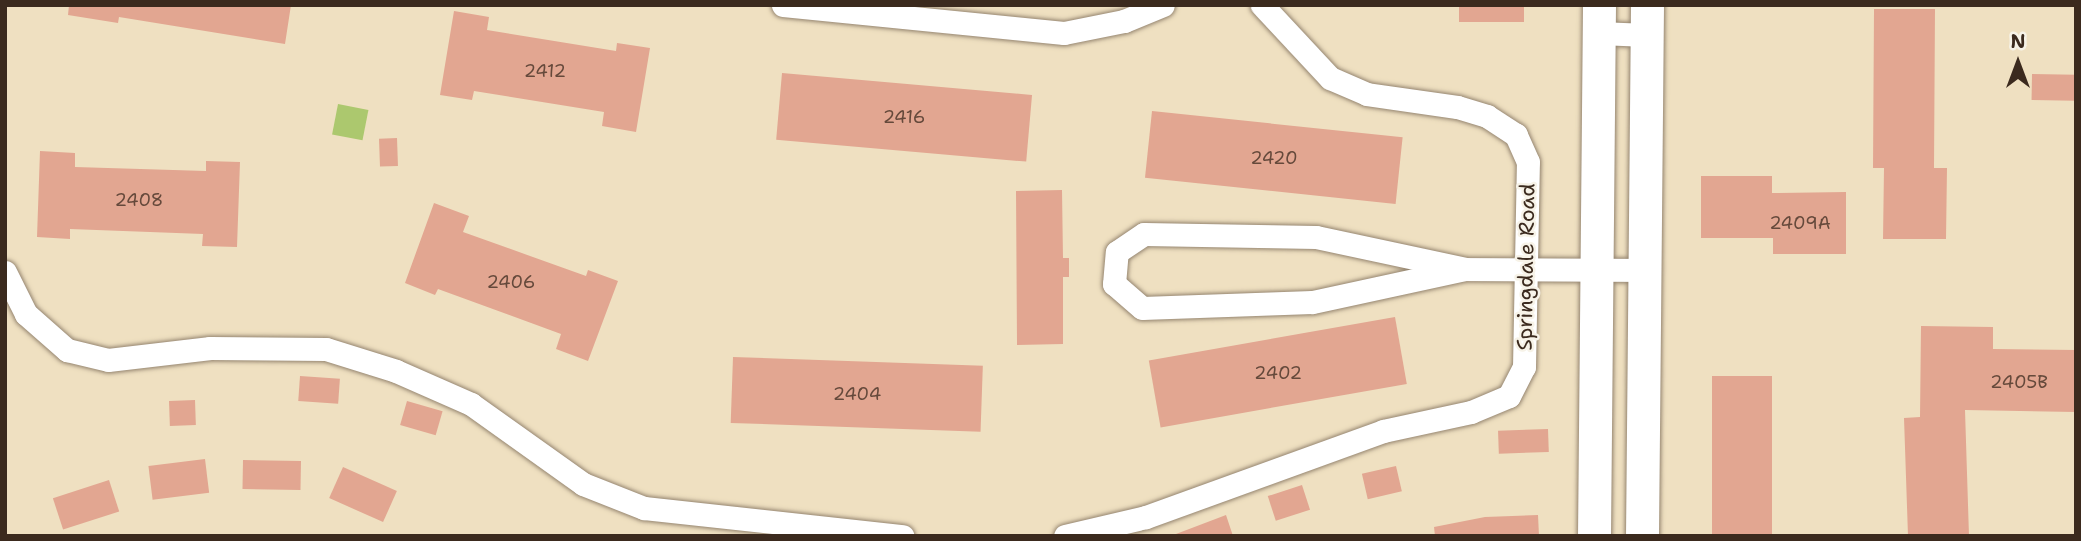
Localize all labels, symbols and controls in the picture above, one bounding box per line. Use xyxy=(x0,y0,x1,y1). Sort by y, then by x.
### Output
north arrow xyxy=(1983,28,2053,98)
text: N xyxy=(2010,29,2026,54)
house number: 2412 xyxy=(524,60,566,82)
house number: 2416 xyxy=(883,106,925,128)
house number: 2420 xyxy=(1250,147,1298,169)
street label: Springdale Road xyxy=(1512,183,1540,351)
house number: 2408 xyxy=(115,189,163,211)
house number: 2409A xyxy=(1769,212,1831,234)
house number: 2406 xyxy=(487,271,535,293)
house number: 2402 xyxy=(1254,362,1302,384)
house number: 2405B xyxy=(1990,371,2048,393)
house number: 2404 xyxy=(833,383,881,405)

